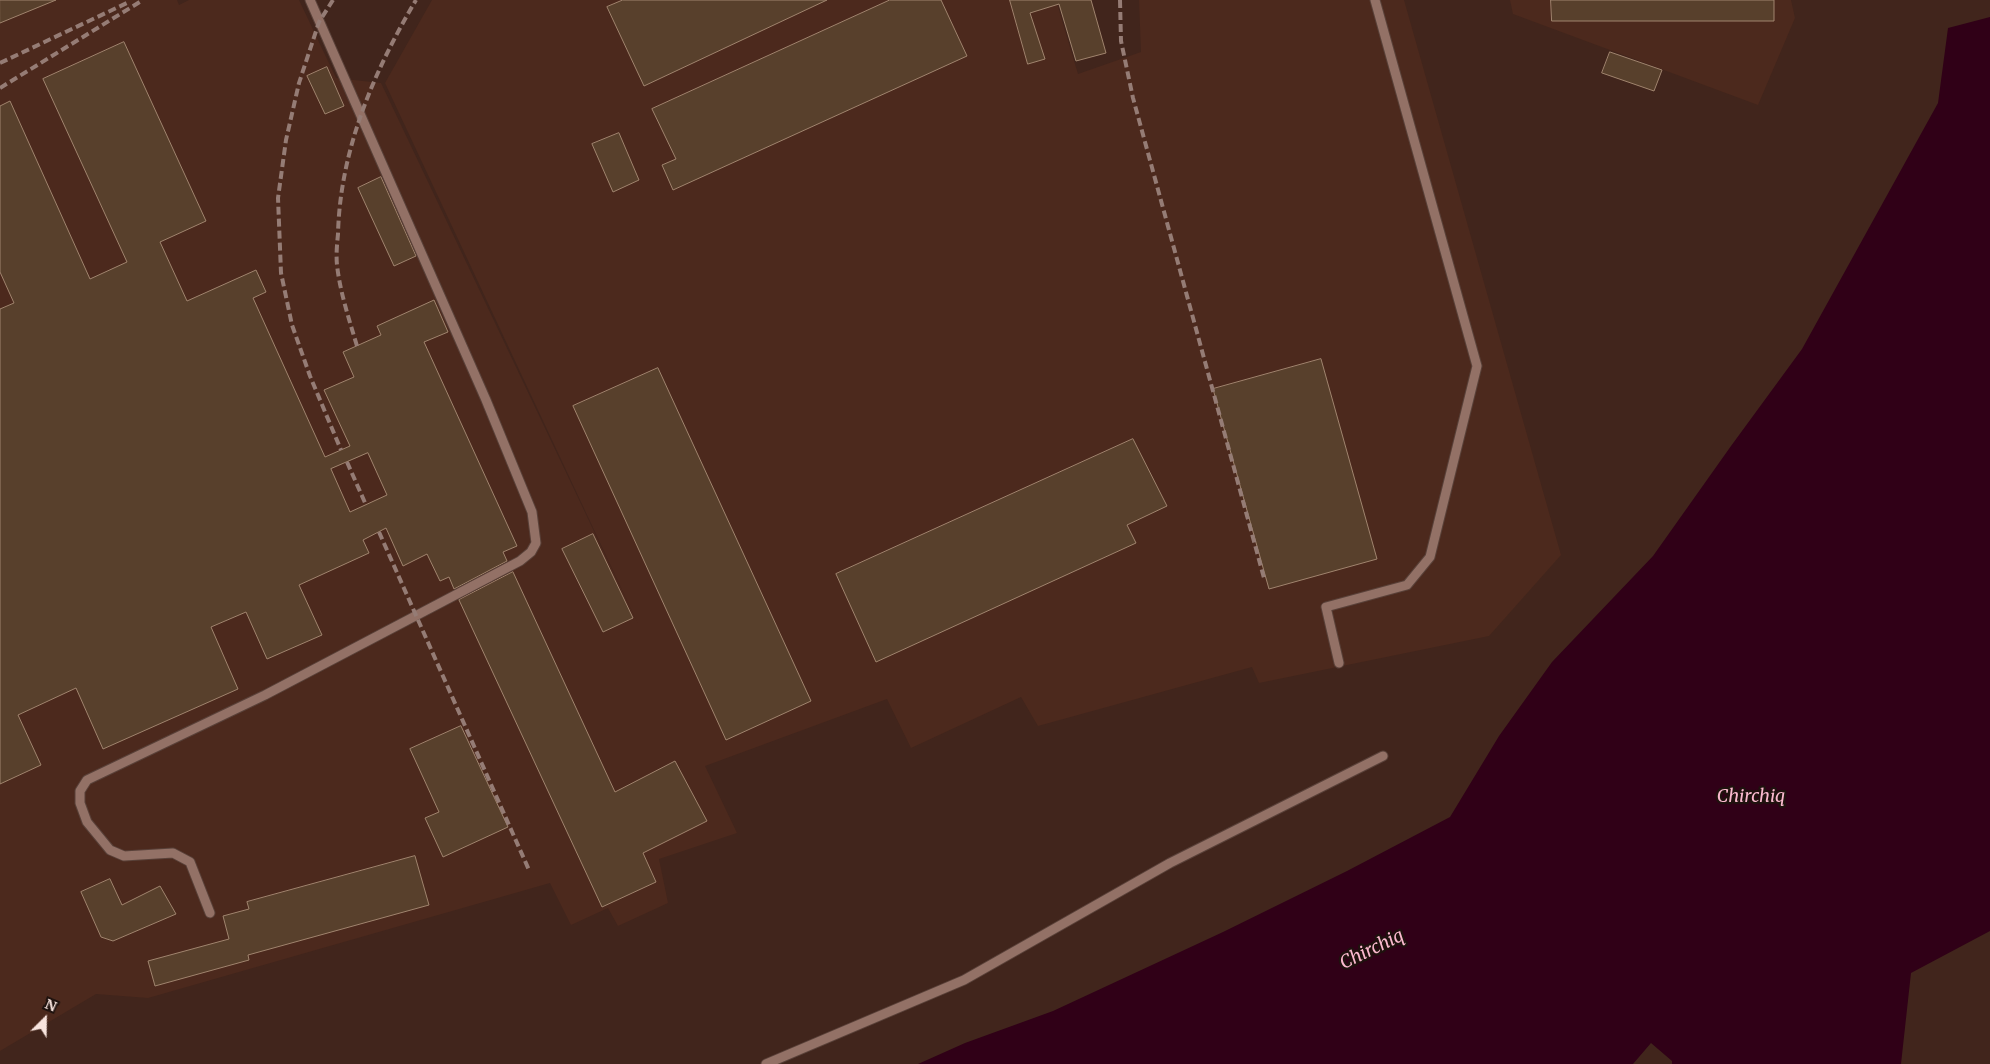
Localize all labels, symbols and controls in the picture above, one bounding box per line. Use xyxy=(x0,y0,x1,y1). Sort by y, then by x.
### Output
water label: Chirchiq xyxy=(1717,786,1785,808)
water label: Chirchiq xyxy=(1337,925,1407,975)
north arrow xyxy=(20,994,70,1044)
text: N xyxy=(42,995,59,1016)

